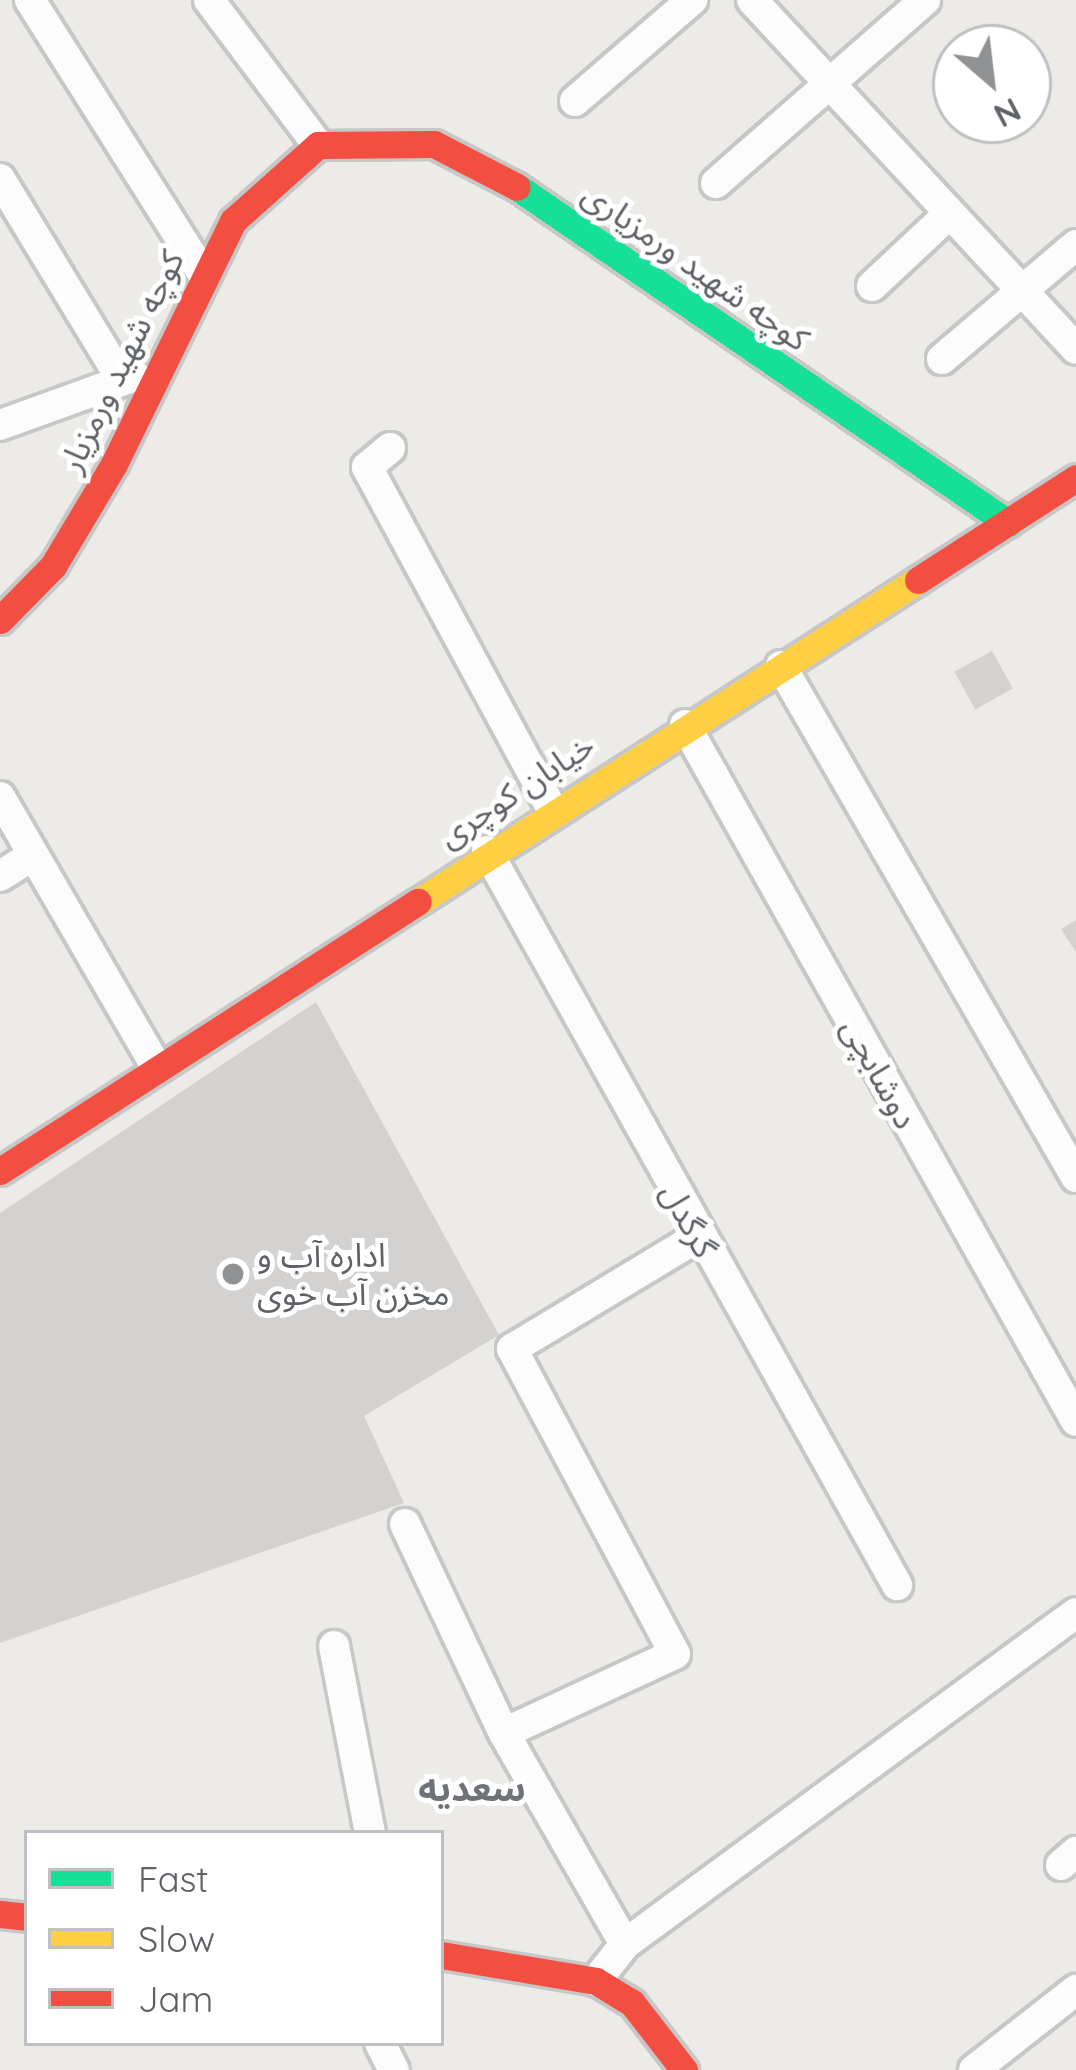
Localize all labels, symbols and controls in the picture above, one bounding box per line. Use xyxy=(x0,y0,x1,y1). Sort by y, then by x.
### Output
north arrow xyxy=(932,24,1052,144)
text: N xyxy=(987,90,1028,137)
street label: کوچه شهید ورمزیاری xyxy=(575,173,817,359)
street label: کوچه شهید ورمزیار xyxy=(50,244,192,478)
street label: خیابان کوچری xyxy=(430,725,602,855)
street label: دوشابچی xyxy=(834,1011,926,1135)
street label: گرگدل xyxy=(652,1176,726,1264)
place label: اداره آب و مخزن آب خوی xyxy=(257,1235,450,1313)
marker: اداره آب و مخزن آب خوی xyxy=(220,1261,246,1287)
district label: سعدیه xyxy=(418,1766,526,1810)
legend xyxy=(24,1830,444,2046)
text: Fast xyxy=(138,1856,209,1901)
text: Slow xyxy=(138,1916,215,1961)
text: Jam xyxy=(138,1976,213,2021)

